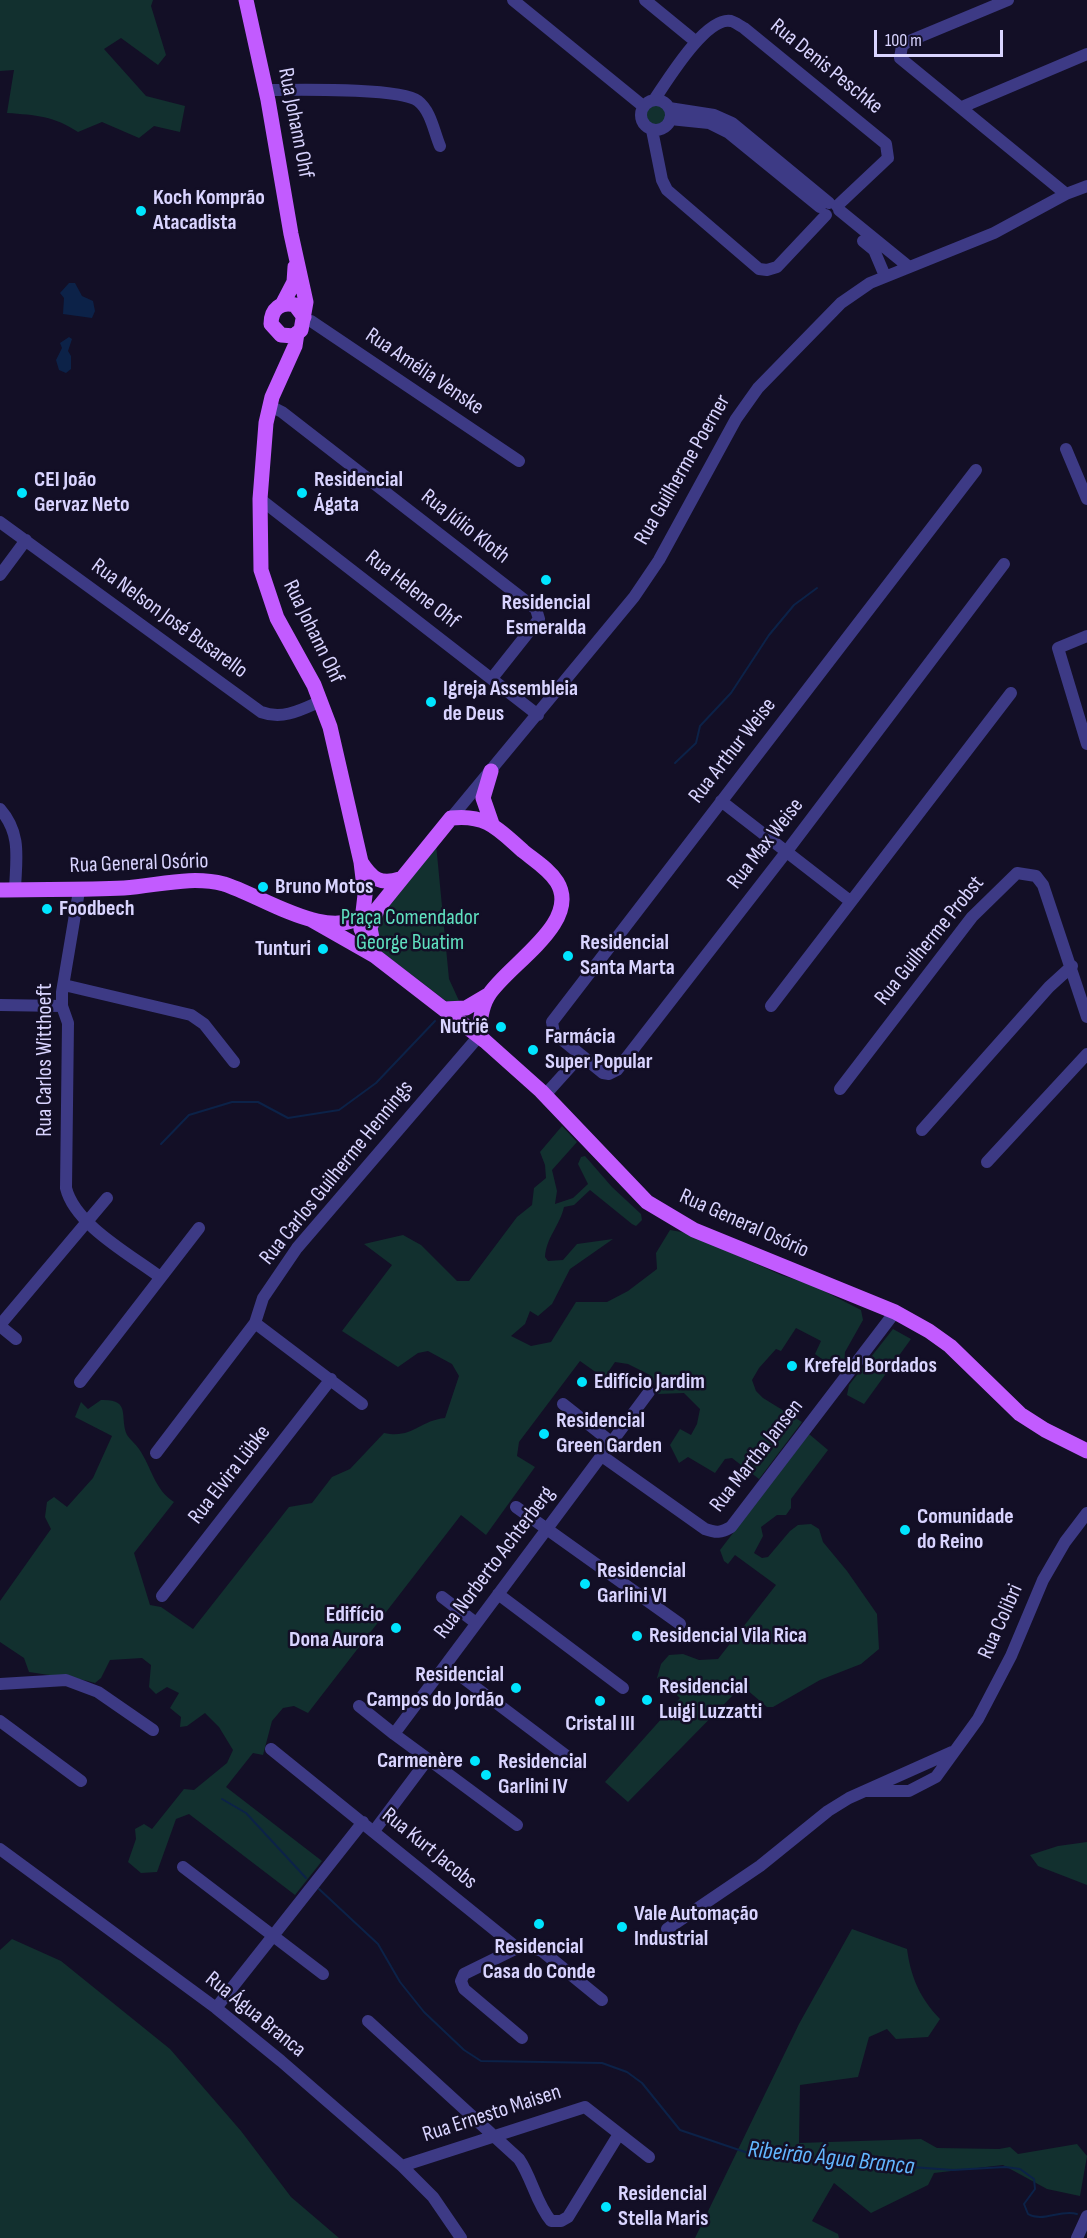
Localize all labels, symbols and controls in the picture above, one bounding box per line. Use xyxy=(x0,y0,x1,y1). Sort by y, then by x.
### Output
street label: Rua Denis Peschke xyxy=(764,14,888,120)
scale bar xyxy=(877,18,1006,56)
text: 100 m xyxy=(885,30,922,51)
street label: Rua Johann Ohf xyxy=(271,66,319,180)
place label: Koch Komprão Atacadista xyxy=(153,185,265,236)
marker: Koch Komprão Atacadista xyxy=(134,204,148,218)
street label: Rua Amélia Venske xyxy=(360,323,488,421)
street label: Rua Guilherme Poerner xyxy=(629,390,737,550)
place label: CEI João Gervaz Neto xyxy=(34,467,130,518)
place label: Residencial Ágata xyxy=(314,467,403,518)
street label: Rua Júlio Kloth xyxy=(415,484,515,570)
marker: CEI João Gervaz Neto xyxy=(15,486,29,500)
marker: Residencial Ágata xyxy=(295,486,309,500)
street label: Rua Helene Ohf xyxy=(359,545,465,635)
street label: Rua Nelson José Busarello xyxy=(86,553,252,685)
marker: Residencial Esmeralda xyxy=(539,573,553,587)
street label: Rua Johann Ohf xyxy=(277,576,349,688)
place label: Residencial Esmeralda xyxy=(502,590,590,642)
place label: Igreja Assembleia de Deus xyxy=(443,676,578,728)
street label: Rua Arthur Weise xyxy=(684,693,782,809)
marker: Igreja Assembleia de Deus xyxy=(424,695,438,709)
street label: Rua Max Weise xyxy=(722,793,810,895)
street label: Rua General Osório xyxy=(69,848,209,880)
street label: Rua Guilherme Probst xyxy=(870,871,990,1011)
place label: Bruno Motos xyxy=(275,874,373,900)
marker: Bruno Motos xyxy=(256,880,270,894)
place label: Foodbech xyxy=(59,896,135,922)
marker: Foodbech xyxy=(40,902,54,916)
park label: Praça Comendador George Buatim xyxy=(341,905,479,956)
place label: Residencial Santa Marta xyxy=(580,930,675,981)
place label: Tunturi xyxy=(255,936,311,962)
marker: Tunturi xyxy=(316,942,330,956)
marker: Residencial Santa Marta xyxy=(561,949,575,963)
street label: Rua Carlos Witthoeft xyxy=(32,983,58,1137)
place label: Nutriê xyxy=(440,1014,489,1040)
marker: Nutriê xyxy=(494,1020,508,1034)
place label: Farmácia Super Popular xyxy=(545,1024,653,1076)
marker: Farmácia Super Popular xyxy=(526,1043,540,1057)
street label: Rua Carlos Guilherme Hennings xyxy=(255,1076,419,1270)
street label: Rua General Osório xyxy=(675,1184,813,1264)
place label: Krefeld Bordados xyxy=(804,1353,937,1379)
marker: Krefeld Bordados xyxy=(785,1359,799,1373)
place label: Edifício Jardim xyxy=(594,1369,705,1395)
marker: Edifício Jardim xyxy=(575,1375,589,1389)
street label: Rua Martha Jansen xyxy=(705,1394,809,1518)
place label: Residencial Green Garden xyxy=(556,1408,662,1460)
street label: Rua Elvira Lübke xyxy=(183,1420,277,1530)
marker: Residencial Green Garden xyxy=(537,1427,551,1441)
street label: Rua Norberto Achterberg xyxy=(429,1482,561,1644)
place label: Comunidade do Reino xyxy=(917,1504,1014,1556)
marker: Comunidade do Reino xyxy=(898,1523,912,1537)
place label: Residencial Garlini VI xyxy=(597,1558,686,1610)
marker: Residencial Garlini VI xyxy=(578,1577,592,1591)
street label: Rua Colibri xyxy=(973,1580,1029,1664)
place label: Edifício Dona Aurora xyxy=(289,1602,384,1654)
marker: Edifício Dona Aurora xyxy=(389,1621,403,1635)
place label: Residencial Vila Rica xyxy=(649,1623,807,1649)
marker: Residencial Vila Rica xyxy=(630,1629,644,1643)
place label: Residencial Campos do Jordão xyxy=(366,1662,504,1714)
place label: Residencial Luigi Luzzatti xyxy=(659,1674,762,1726)
marker: Residencial Campos do Jordão xyxy=(509,1681,523,1695)
marker: Residencial Luigi Luzzatti xyxy=(640,1693,654,1707)
marker: Cristal III xyxy=(593,1694,607,1708)
place label: Cristal III xyxy=(565,1711,635,1737)
place label: Carmenère xyxy=(377,1748,463,1774)
place label: Residencial Garlini IV xyxy=(498,1749,587,1801)
marker: Carmenère xyxy=(468,1754,482,1768)
marker: Residencial Garlini IV xyxy=(479,1768,493,1782)
street label: Rua Kurt Jacobs xyxy=(376,1803,482,1895)
place label: Vale Automação Industrial xyxy=(634,1901,758,1952)
marker: Residencial Casa do Conde xyxy=(532,1917,546,1931)
marker: Vale Automação Industrial xyxy=(615,1920,629,1934)
place label: Residencial Casa do Conde xyxy=(482,1934,596,1986)
street label: Rua Água Branca xyxy=(199,1966,311,2064)
street label: Rua Ernesto Maisen xyxy=(420,2079,564,2149)
water label: Ribeirão Água Branca xyxy=(746,2136,916,2182)
place label: Residencial Stella Maris xyxy=(618,2181,708,2232)
marker: Residencial Stella Maris xyxy=(599,2200,613,2214)

